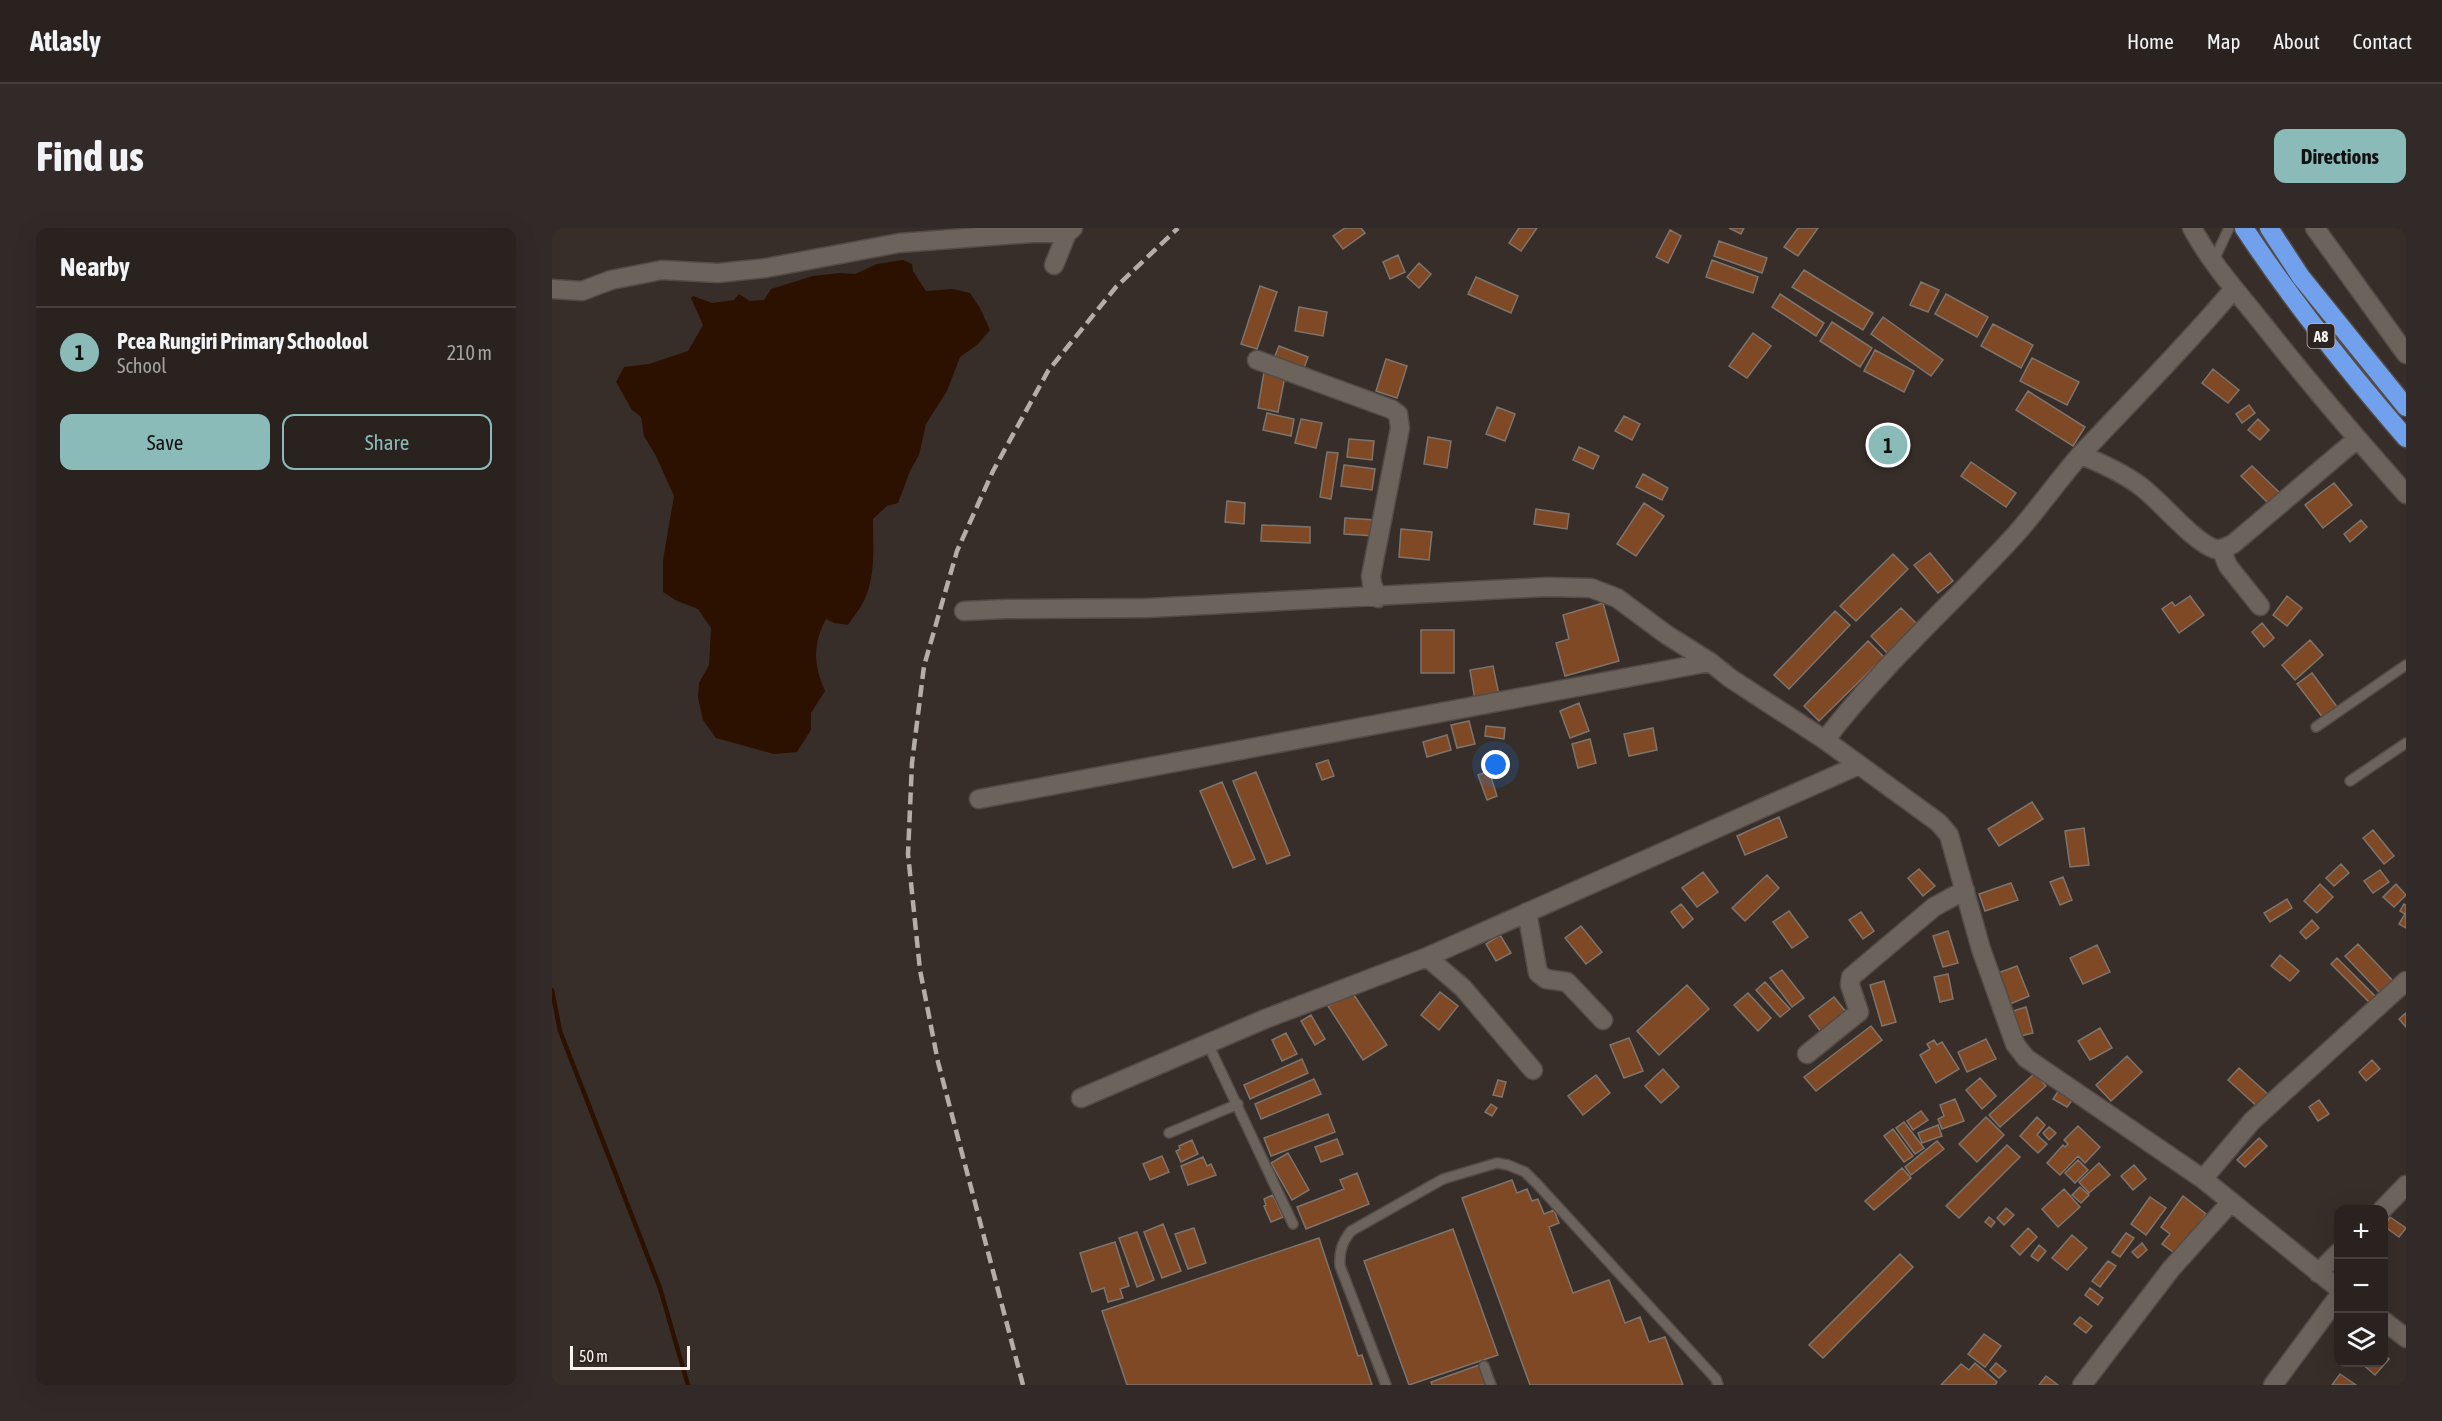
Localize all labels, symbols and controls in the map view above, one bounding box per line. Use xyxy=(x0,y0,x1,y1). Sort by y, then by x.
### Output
text: Atlasly xyxy=(30,25,101,57)
text: Home xyxy=(2127,29,2174,53)
text: Map xyxy=(2207,29,2241,53)
text: About xyxy=(2274,29,2320,53)
text: Contact xyxy=(2353,29,2412,53)
button: Directions xyxy=(2274,129,2406,183)
text: Find us xyxy=(36,132,144,180)
text: Nearby xyxy=(60,252,130,282)
road number: A8 xyxy=(2308,324,2334,348)
text: Pcea Rungiri Primary Schoolool xyxy=(117,328,368,354)
text: 1 xyxy=(75,341,84,364)
text: 210 m xyxy=(447,341,492,364)
text: School xyxy=(117,354,167,377)
button: Save xyxy=(60,414,270,470)
button: Share xyxy=(282,414,492,470)
pin: 1 xyxy=(1868,422,1908,468)
your location xyxy=(1481,750,1510,779)
map controls xyxy=(2334,1205,2388,1367)
button: + xyxy=(2334,1205,2388,1259)
button: − xyxy=(2334,1259,2388,1313)
button: layers xyxy=(2334,1313,2388,1367)
scale bar xyxy=(570,1343,690,1370)
text: 50 m xyxy=(579,1347,608,1365)

